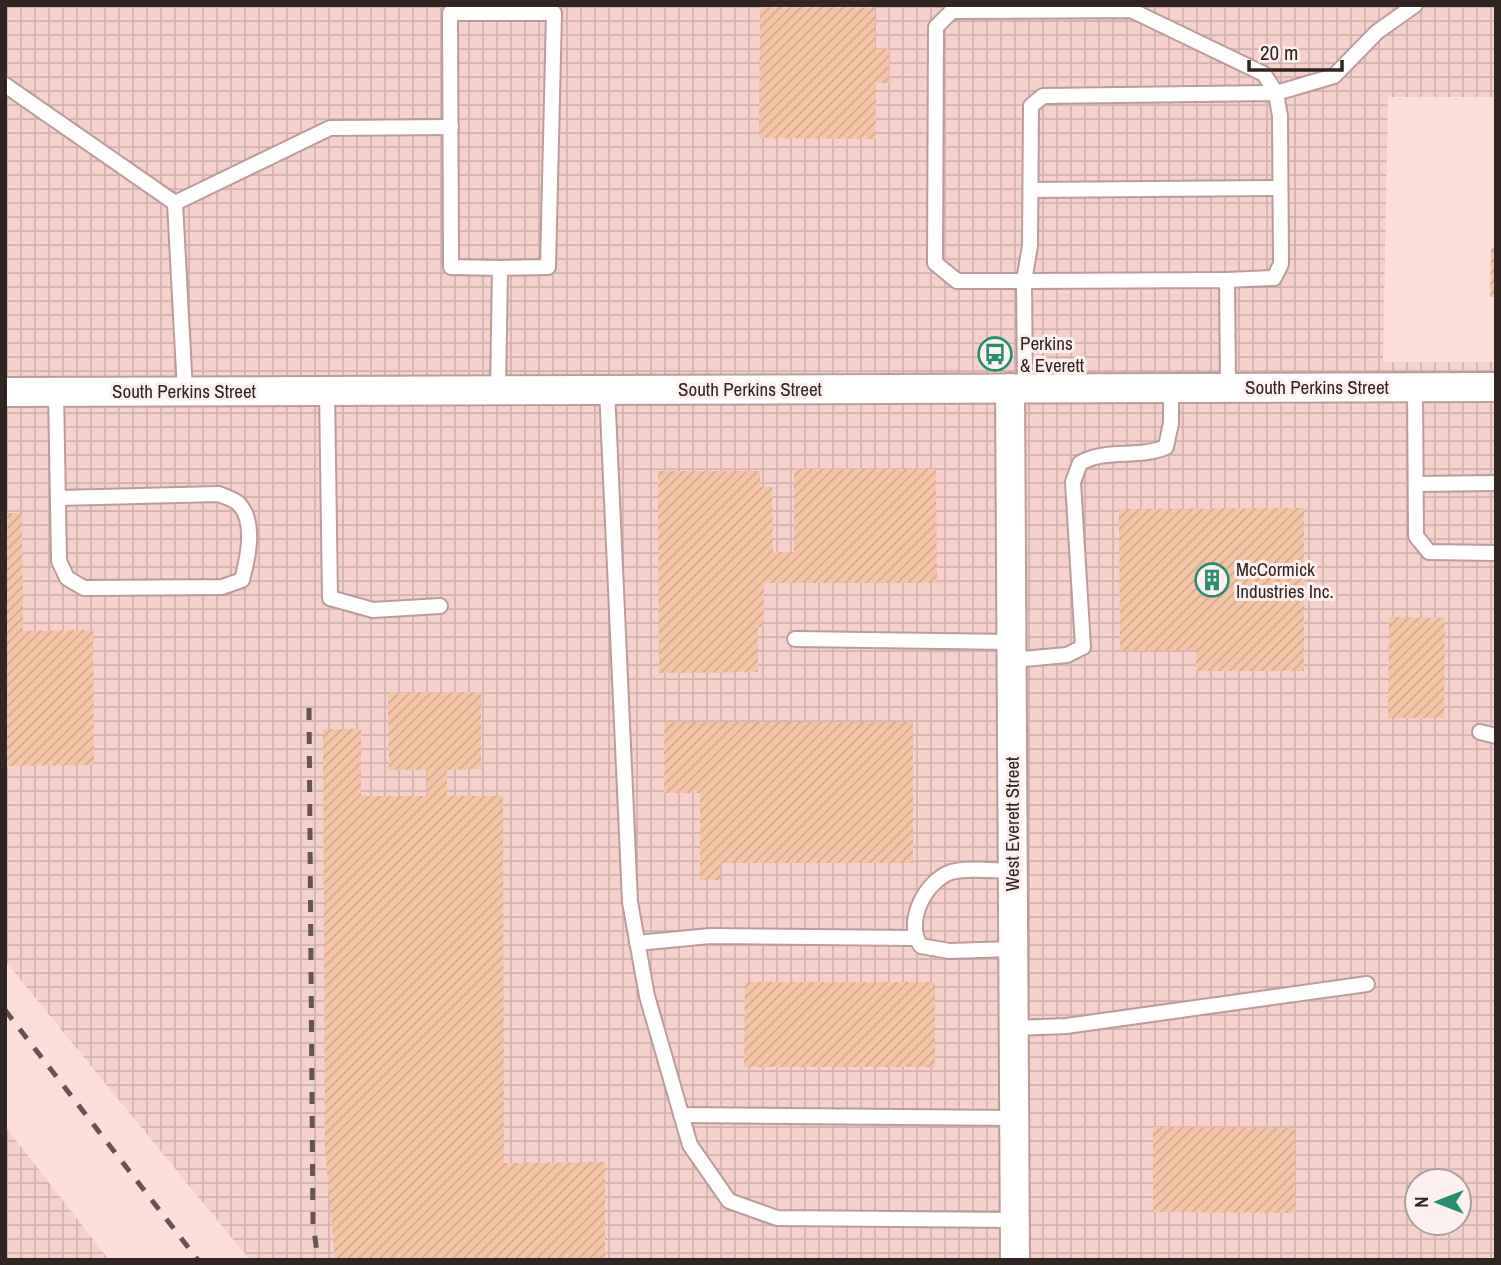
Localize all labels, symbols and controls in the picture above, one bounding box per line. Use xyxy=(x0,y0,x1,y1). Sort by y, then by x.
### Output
scale bar xyxy=(1249,28,1342,72)
text: 20 m xyxy=(1260,38,1298,67)
place label: Perkins & Everett xyxy=(1020,330,1085,378)
bus stop icon: Perkins & Everett xyxy=(976,335,1014,373)
street label: South Perkins Street xyxy=(1245,374,1390,400)
street label: South Perkins Street xyxy=(678,376,823,402)
street label: South Perkins Street xyxy=(112,378,257,404)
place label: McCormick Industries Inc. xyxy=(1236,556,1334,604)
building icon: McCormick Industries Inc. xyxy=(1193,561,1231,599)
street label: West Everett Street xyxy=(999,756,1025,891)
north arrow xyxy=(1403,1167,1473,1237)
text: N xyxy=(1408,1196,1434,1208)

